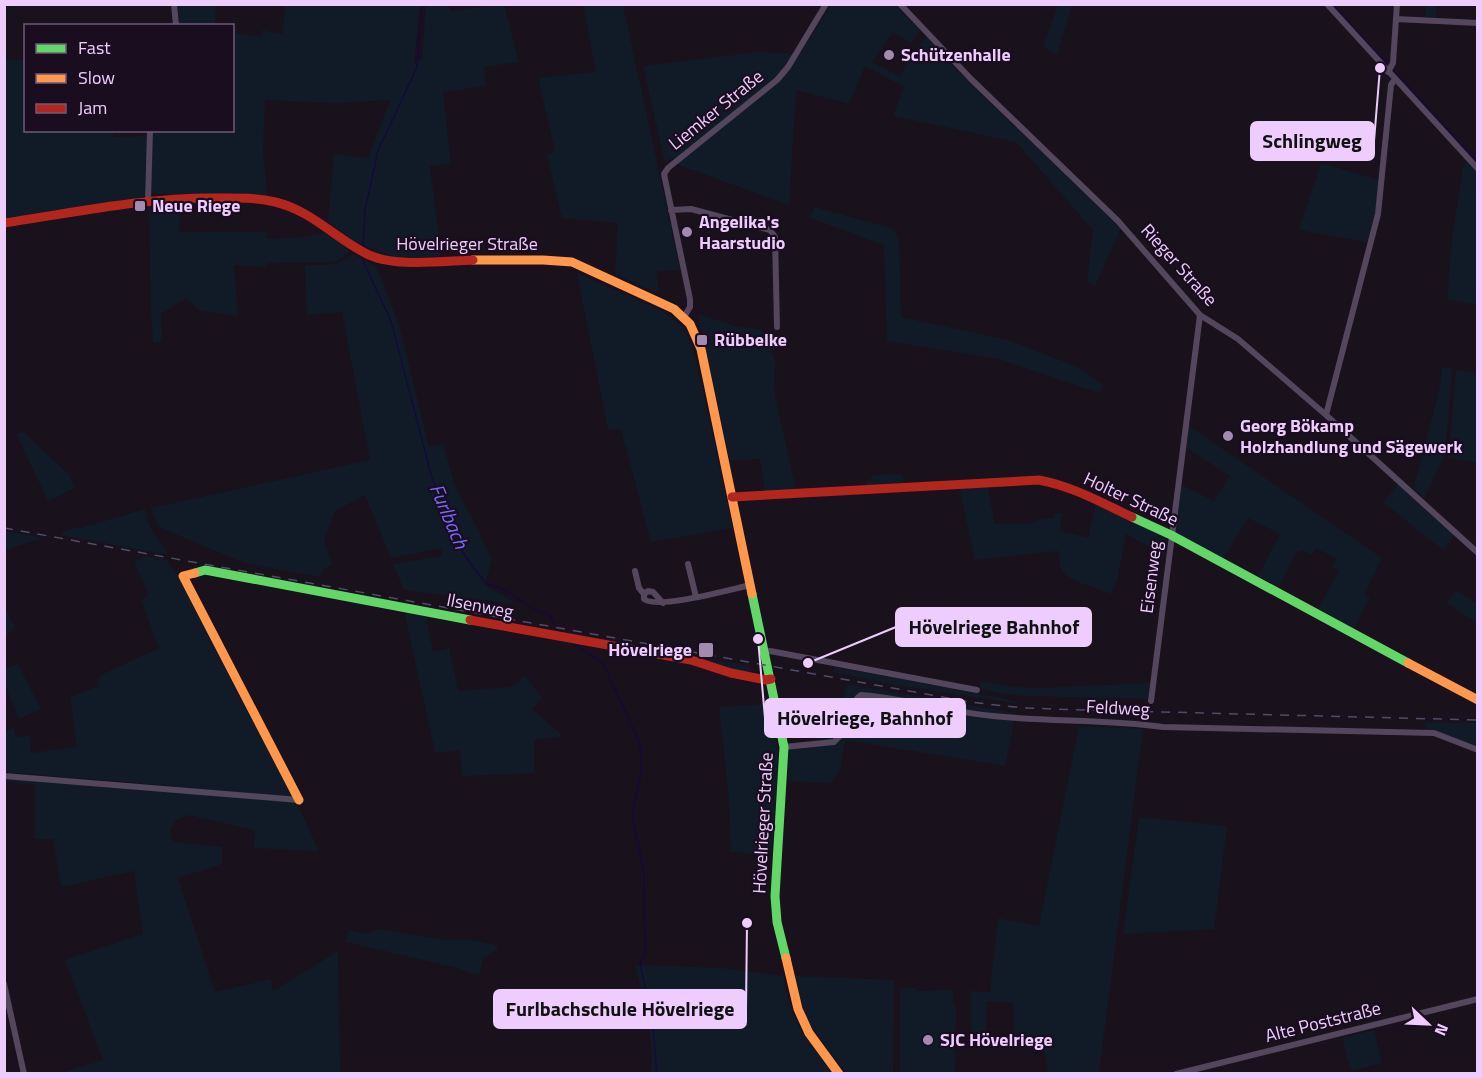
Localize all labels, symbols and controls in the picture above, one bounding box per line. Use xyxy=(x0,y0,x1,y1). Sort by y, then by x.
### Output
legend xyxy=(24,24,234,132)
text: Fast xyxy=(78,34,111,61)
place label: Schützenhalle xyxy=(901,41,1011,68)
marker: Schützenhalle xyxy=(882,48,896,62)
street label: Liemker Straße xyxy=(663,63,769,156)
text: Slow xyxy=(78,64,115,91)
text: Jam xyxy=(78,94,107,121)
callout: Schlingweg xyxy=(1251,122,1374,160)
text: Schlingweg xyxy=(1262,125,1362,156)
place label: Neue Riege xyxy=(152,192,240,219)
marker: Neue Riege xyxy=(133,199,147,213)
place label: Angelika's Haarstudio xyxy=(699,208,785,256)
street label: Rieger Straße xyxy=(1135,217,1224,312)
marker: Angelika's Haarstudio xyxy=(680,225,694,239)
street label: Hövelrieger Straße xyxy=(396,230,538,257)
place label: Rübbelke xyxy=(714,326,787,353)
marker: Rübbelke xyxy=(695,333,709,347)
place label: Georg Bökamp Holzhandlung und Sägewerk xyxy=(1240,412,1463,460)
marker: Georg Bökamp Holzhandlung und Sägewerk xyxy=(1221,429,1235,443)
street label: Holter Straße xyxy=(1079,465,1183,532)
water label: Furlbach xyxy=(422,478,477,554)
street label: Eisenweg xyxy=(1133,539,1168,615)
street label: Ilsenweg xyxy=(444,586,516,625)
callout: Hövelriege Bahnhof xyxy=(896,608,1091,646)
text: Hövelriege Bahnhof xyxy=(909,611,1079,642)
place label: Hövelriege xyxy=(608,636,692,663)
marker: Hövelriege xyxy=(697,641,715,659)
street label: Feldweg xyxy=(1085,692,1151,723)
callout: Hövelriege, Bahnhof xyxy=(765,699,965,737)
text: Hövelriege, Bahnhof xyxy=(777,702,953,733)
street label: Hövelrieger Straße xyxy=(745,752,780,894)
callout: Furlbachschule Hövelriege xyxy=(494,990,746,1028)
text: Furlbachschule Hövelriege xyxy=(506,993,734,1024)
street label: Alte Poststraße xyxy=(1262,994,1384,1049)
north arrow xyxy=(1398,994,1458,1054)
text: N xyxy=(1429,1020,1455,1040)
place label: SJC Hövelriege xyxy=(940,1026,1053,1053)
marker: SJC Hövelriege xyxy=(921,1033,935,1047)

